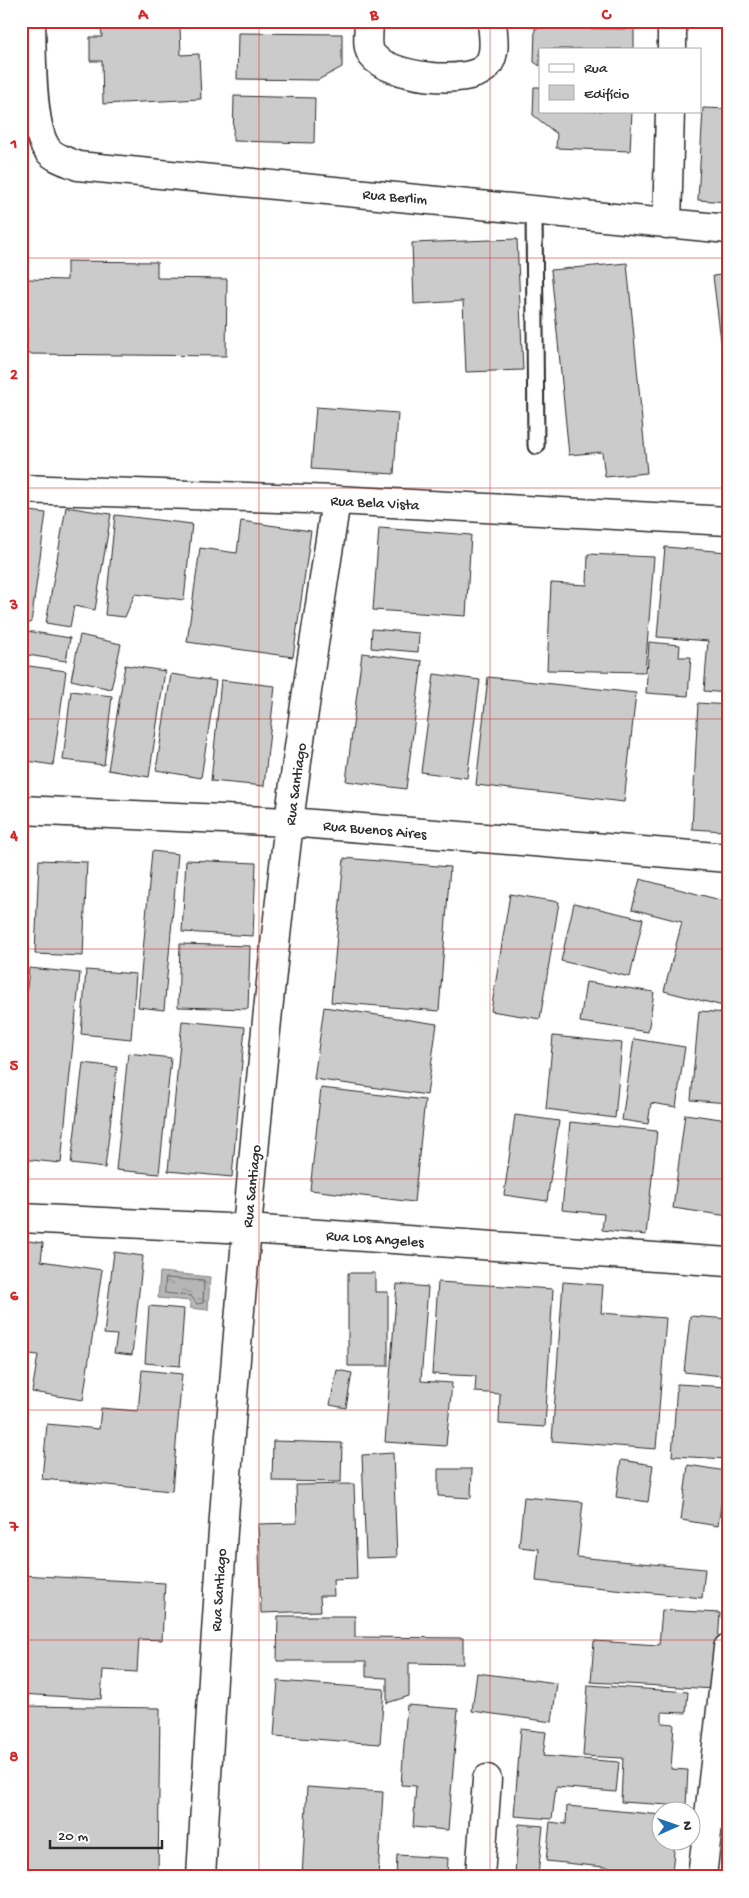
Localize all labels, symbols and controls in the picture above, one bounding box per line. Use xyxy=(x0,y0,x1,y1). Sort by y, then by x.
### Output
text: A xyxy=(137,7,149,26)
text: B xyxy=(369,7,379,26)
text: C xyxy=(601,7,612,26)
legend xyxy=(539,48,702,112)
text: Rua xyxy=(584,60,608,78)
text: Edifício xyxy=(584,86,630,104)
text: 1 xyxy=(10,136,17,155)
street label: Rua Berlim xyxy=(362,186,428,210)
text: 2 xyxy=(10,367,18,386)
street label: Rua Bela Vista xyxy=(330,493,420,515)
text: 3 xyxy=(9,597,18,616)
street label: Rua Santiago xyxy=(282,742,312,827)
street label: Rua Buenos Aires xyxy=(322,817,428,845)
text: 4 xyxy=(9,828,18,847)
text: 5 xyxy=(10,1058,19,1077)
street label: Rua Santiago xyxy=(240,1144,266,1229)
street label: Rua Los Angeles xyxy=(325,1228,425,1252)
text: 6 xyxy=(10,1288,19,1307)
text: 7 xyxy=(9,1519,19,1538)
street label: Rua Santiago xyxy=(208,1548,232,1632)
text: 8 xyxy=(10,1749,19,1768)
north arrow xyxy=(652,1800,702,1850)
scale bar xyxy=(50,1818,162,1850)
text: N xyxy=(678,1821,695,1830)
text: 20 m xyxy=(58,1828,88,1846)

